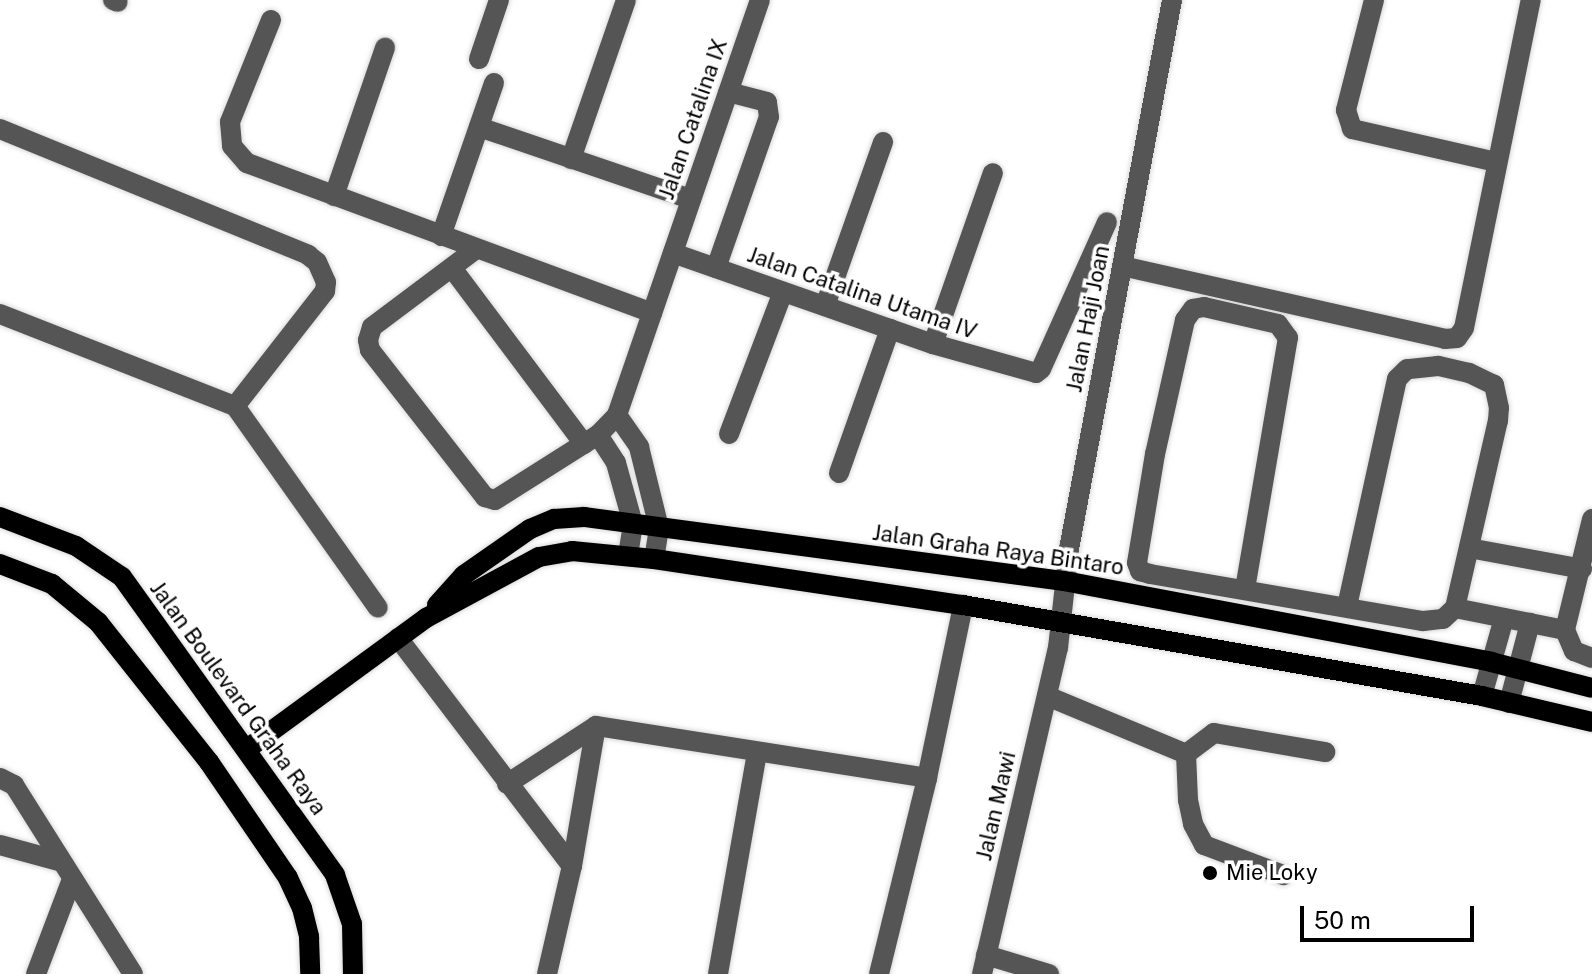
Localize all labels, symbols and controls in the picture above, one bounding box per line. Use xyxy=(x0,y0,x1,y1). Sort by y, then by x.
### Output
street label: Jalan Catalina IX xyxy=(653,35,733,203)
street label: Jalan Catalina Utama IV xyxy=(744,241,980,345)
street label: Jalan Haji Joan xyxy=(1061,243,1115,395)
street label: Jalan Graha Raya Bintaro xyxy=(871,519,1125,581)
street label: Jalan Boulevard Graha Raya xyxy=(144,576,332,820)
street label: Jalan Mawi xyxy=(971,749,1021,863)
place label: Mie Loky xyxy=(1226,860,1318,886)
marker: Mie Loky xyxy=(1201,864,1219,882)
scale bar xyxy=(1304,890,1478,940)
text: 50 m xyxy=(1314,906,1371,934)

